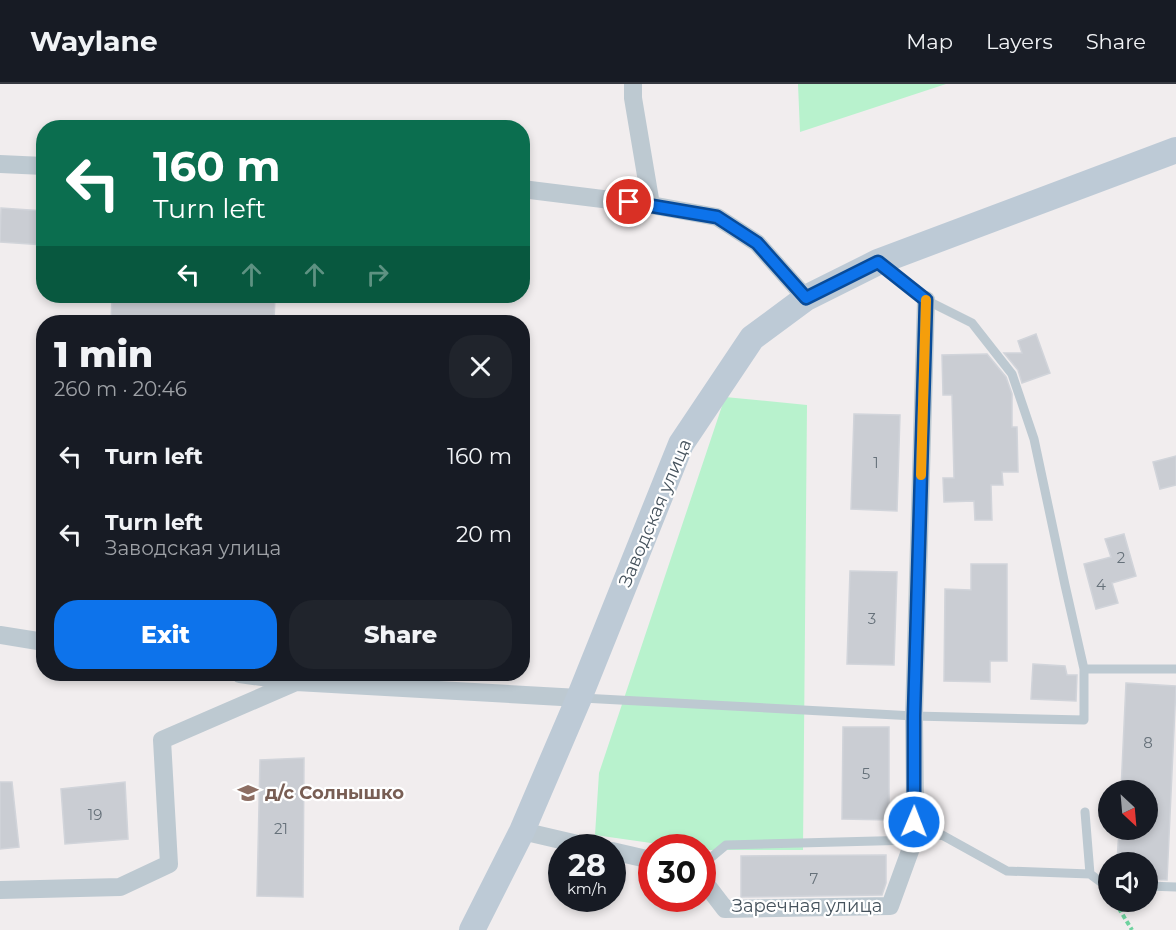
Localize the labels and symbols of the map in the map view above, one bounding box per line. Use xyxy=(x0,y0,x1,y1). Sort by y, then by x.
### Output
pin xyxy=(603,176,654,227)
street label: Заводская улица xyxy=(614,436,696,590)
house number: 1 xyxy=(873,453,879,472)
house number: 2 xyxy=(1117,548,1125,567)
house number: 4 xyxy=(1096,575,1106,594)
house number: 3 xyxy=(868,609,876,628)
house number: 8 xyxy=(1143,733,1153,752)
house number: 5 xyxy=(862,764,870,783)
north arrow xyxy=(1098,780,1158,840)
school or university icon: д/с Солнышко xyxy=(236,781,260,805)
place label: д/с Солнышко xyxy=(265,782,404,804)
position arrow xyxy=(882,790,946,854)
house number: 19 xyxy=(88,805,102,824)
house number: 21 xyxy=(274,819,288,838)
speed limit sign: 30 xyxy=(638,834,716,912)
house number: 7 xyxy=(810,869,819,888)
street label: Заречная улица xyxy=(732,895,882,917)

